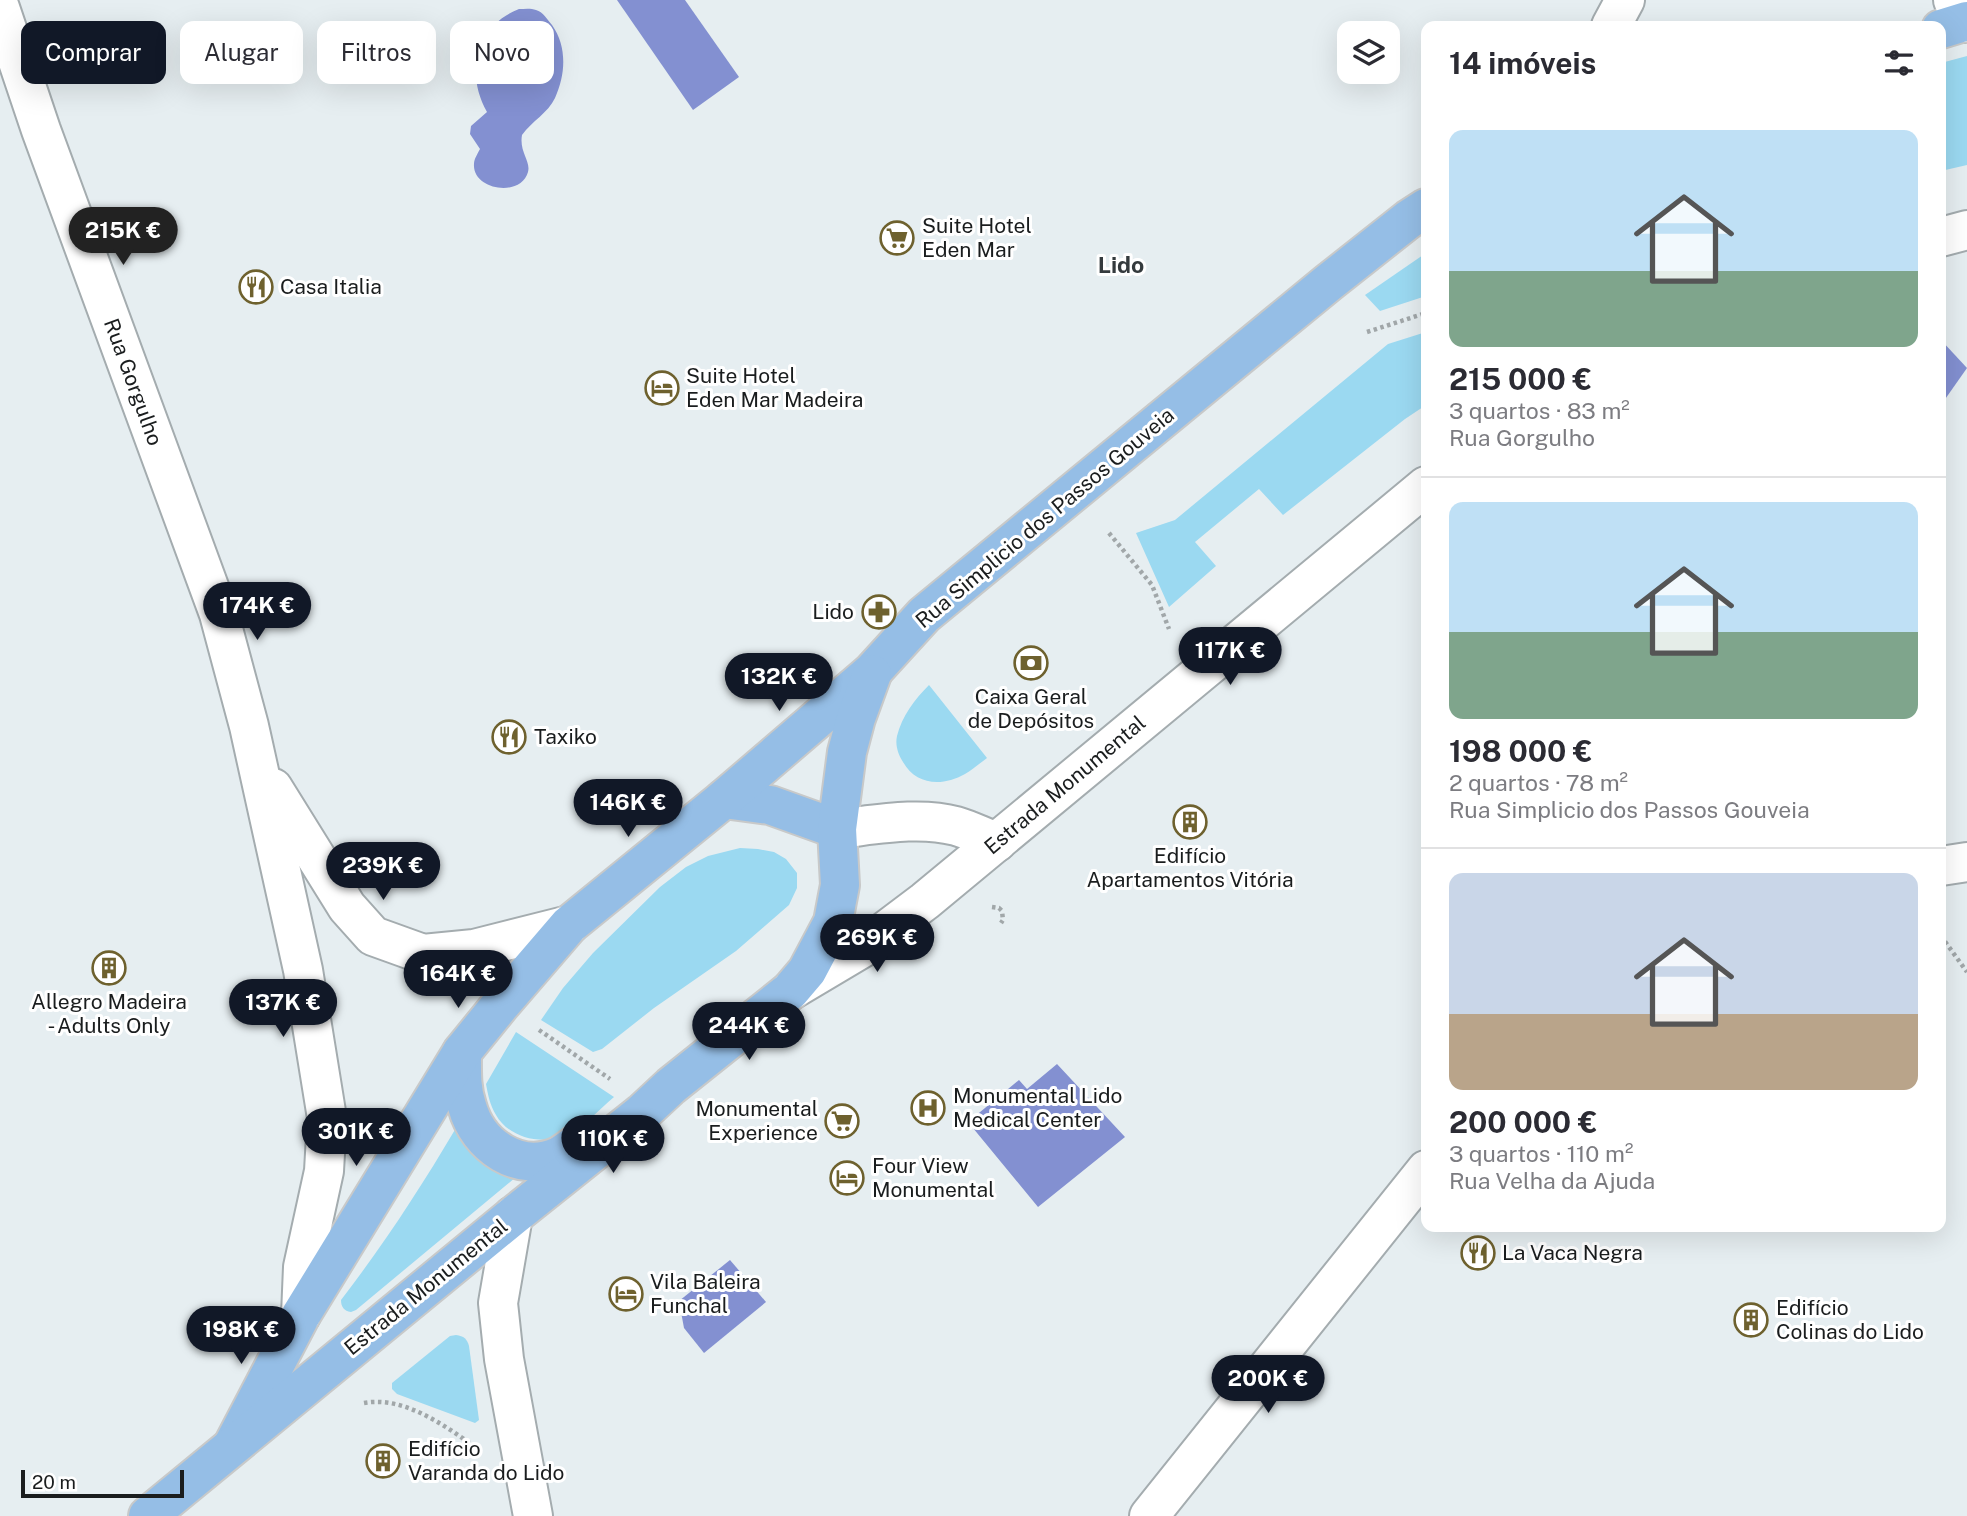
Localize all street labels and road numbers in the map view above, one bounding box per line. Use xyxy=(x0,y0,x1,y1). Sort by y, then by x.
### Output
street label: Rua Gorgulho xyxy=(99,315,168,449)
street label: Rua Simplicio dos Passos Gouveia xyxy=(910,402,1179,633)
street label: Estrada Monumental xyxy=(979,710,1150,859)
street label: Estrada Monumental xyxy=(339,1213,512,1360)

